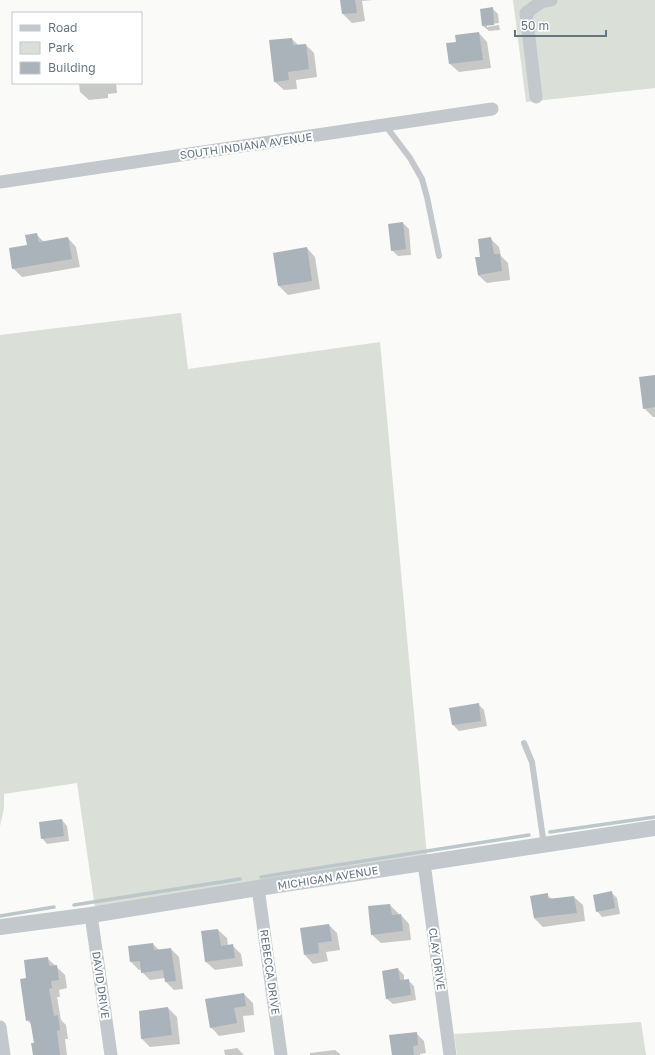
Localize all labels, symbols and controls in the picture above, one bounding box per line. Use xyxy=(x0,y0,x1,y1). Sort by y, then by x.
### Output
legend xyxy=(12,12,142,84)
scale bar xyxy=(515,12,606,38)
text: 50 m xyxy=(521,18,549,33)
text: Road xyxy=(48,20,77,35)
text: Park xyxy=(48,40,74,55)
text: Building xyxy=(48,60,96,75)
street label: SOUTH INDIANA AVENUE xyxy=(179,130,313,161)
street label: MICHIGAN AVENUE xyxy=(277,863,379,892)
street label: CLAY DRIVE xyxy=(427,927,448,991)
street label: REBECCA DRIVE xyxy=(258,929,283,1016)
street label: DAVID DRIVE xyxy=(90,950,113,1020)

